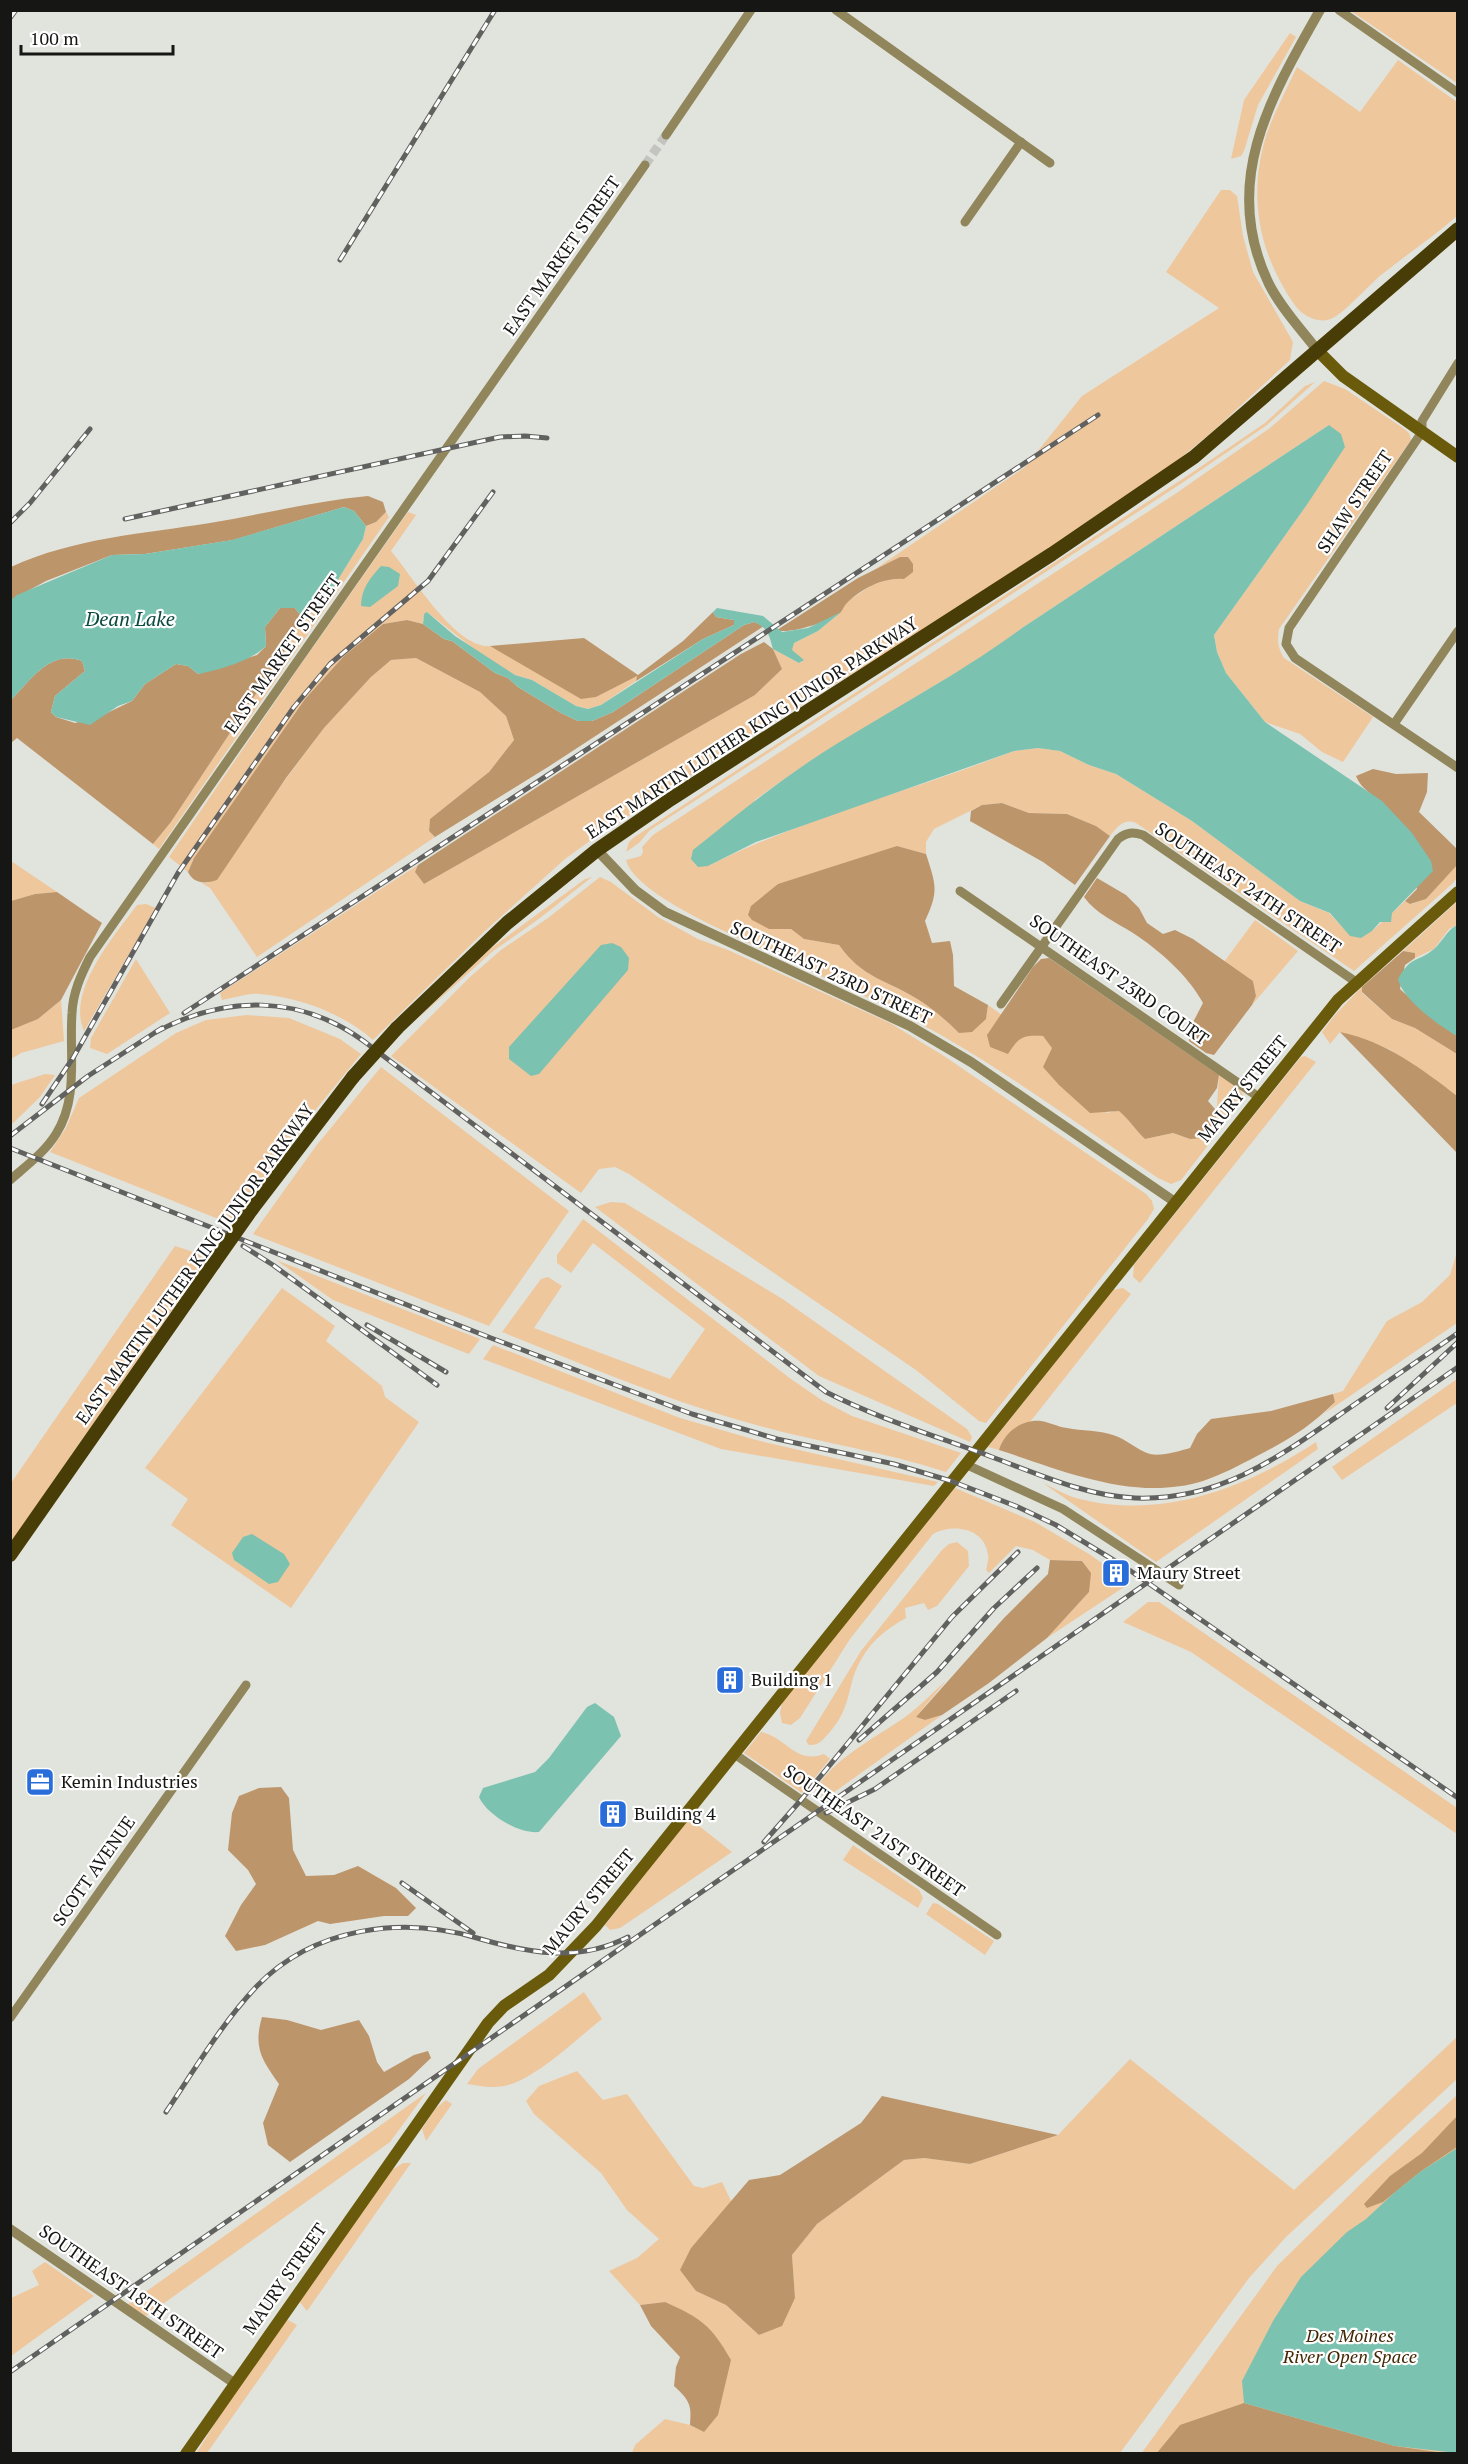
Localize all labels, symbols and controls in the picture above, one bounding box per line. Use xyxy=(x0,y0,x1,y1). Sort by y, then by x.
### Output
scale bar xyxy=(21,18,172,56)
text: 100 m xyxy=(30,26,79,50)
street label: EAST MARKET STREET xyxy=(497,171,625,340)
street label: SHAW STREET xyxy=(1311,445,1397,557)
street label: EAST MARKET STREET xyxy=(218,569,346,738)
water label: Dean Lake xyxy=(84,605,175,632)
street label: EAST MARTIN LUTHER KING JUNIOR PARKWAY xyxy=(581,610,922,844)
street label: SOUTHEAST 24TH STREET xyxy=(1151,816,1346,958)
street label: SOUTHEAST 23RD COURT xyxy=(1025,908,1214,1050)
street label: SOUTHEAST 23RD STREET xyxy=(727,915,936,1029)
street label: MAURY STREET xyxy=(1192,1030,1293,1147)
street label: EAST MARTIN LUTHER KING JUNIOR PARKWAY xyxy=(70,1098,319,1429)
building icon: Maury Street xyxy=(1100,1557,1132,1589)
place label: Maury Street xyxy=(1137,1560,1241,1584)
building icon: Building 1 xyxy=(714,1664,746,1696)
place label: Building 1 xyxy=(751,1667,833,1691)
street label: SOUTHEAST 21ST STREET xyxy=(779,1758,970,1902)
office icon: Kemin Industries xyxy=(24,1766,56,1798)
place label: Kemin Industries xyxy=(61,1769,198,1793)
building icon: Building 4 xyxy=(597,1798,629,1830)
place label: Building 4 xyxy=(634,1801,716,1825)
street label: SCOTT AVENUE xyxy=(46,1811,140,1930)
street label: MAURY STREET xyxy=(537,1844,639,1959)
street label: SOUTHEAST 18TH STREET xyxy=(35,2218,228,2364)
street label: MAURY STREET xyxy=(237,2218,331,2339)
park label: Des Moines River Open Space xyxy=(1282,2323,1417,2368)

